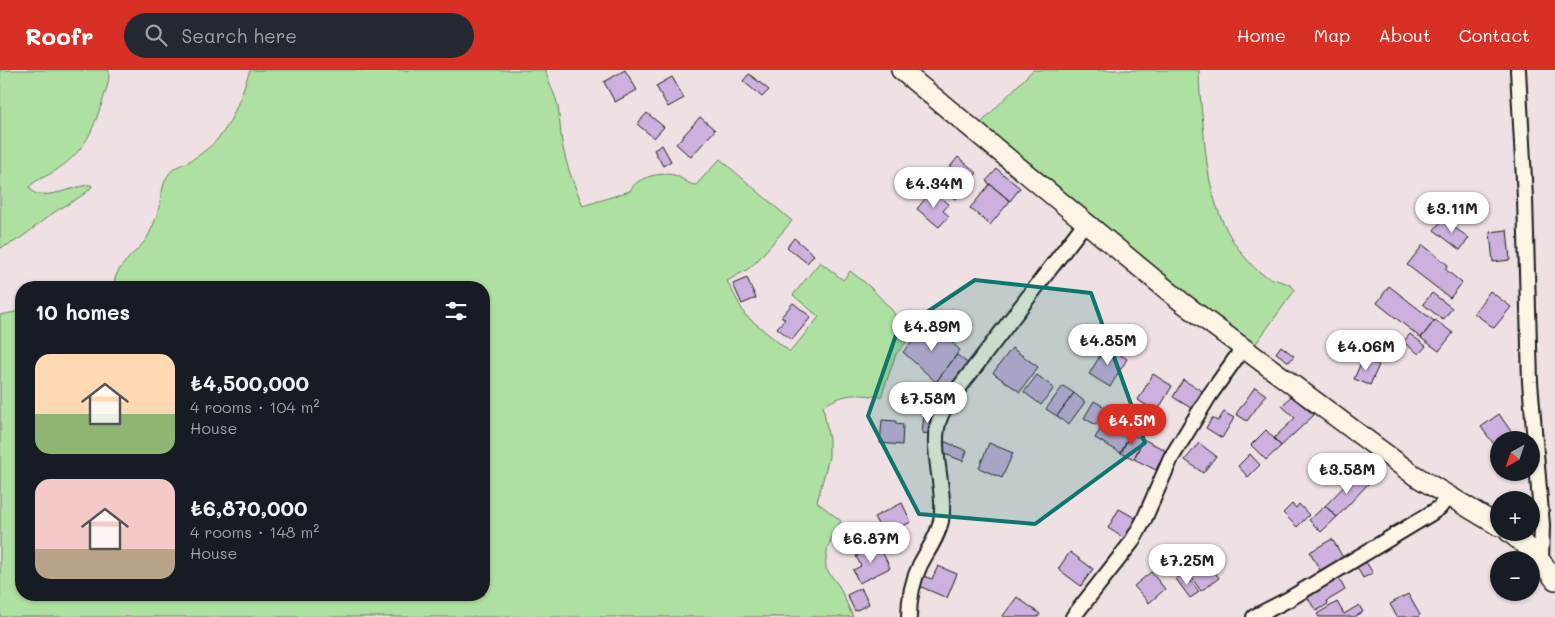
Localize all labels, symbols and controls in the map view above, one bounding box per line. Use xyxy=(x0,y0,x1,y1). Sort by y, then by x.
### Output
search box xyxy=(124,13,474,58)
text: Roofr xyxy=(25,20,94,51)
icon: search xyxy=(142,21,170,49)
text: Search here xyxy=(182,23,297,48)
text: Home xyxy=(1237,23,1286,47)
text: Map xyxy=(1314,23,1350,47)
text: About xyxy=(1378,23,1431,47)
text: Contact xyxy=(1459,23,1530,47)
pin: ₺4.34M xyxy=(893,166,975,209)
text: ₺4.34M xyxy=(905,172,963,193)
pin: ₺3.11M xyxy=(1411,191,1493,234)
text: ₺3.11M xyxy=(1426,197,1478,218)
icon: filters xyxy=(442,297,470,325)
text: 10 homes xyxy=(35,298,130,325)
pin: ₺4.89M xyxy=(891,310,973,352)
text: ₺4.89M xyxy=(903,315,961,336)
pin: ₺4.85M xyxy=(1067,324,1149,366)
text: ₺4.85M xyxy=(1079,329,1137,350)
pin: ₺4.06M xyxy=(1325,330,1407,372)
text: ₺4.06M xyxy=(1337,335,1395,356)
text: ₺4,500,000 xyxy=(190,369,309,396)
icon: home xyxy=(75,374,135,434)
pin: ₺7.58M xyxy=(887,382,969,424)
text: ₺7.58M xyxy=(900,387,956,408)
text: 4 rooms · 104 m² xyxy=(190,396,320,417)
pin: ₺4.5M xyxy=(1097,404,1167,446)
text: ₺4.5M xyxy=(1108,409,1156,430)
text: House xyxy=(190,417,237,438)
north arrow xyxy=(1490,431,1540,481)
map controls xyxy=(1490,431,1540,601)
pin: ₺3.58M xyxy=(1306,452,1388,495)
text: ₺3.58M xyxy=(1319,458,1375,479)
button: + xyxy=(1490,491,1540,541)
text: ₺6,870,000 xyxy=(190,494,307,521)
icon: home xyxy=(75,499,135,559)
text: 4 rooms · 148 m² xyxy=(190,521,319,542)
pin: ₺6.87M xyxy=(830,522,912,564)
text: ₺6.87M xyxy=(843,527,899,548)
text: House xyxy=(190,542,237,563)
pin: ₺7.25M xyxy=(1146,544,1228,586)
text: ₺7.25M xyxy=(1159,549,1215,570)
button: − xyxy=(1490,551,1540,601)

